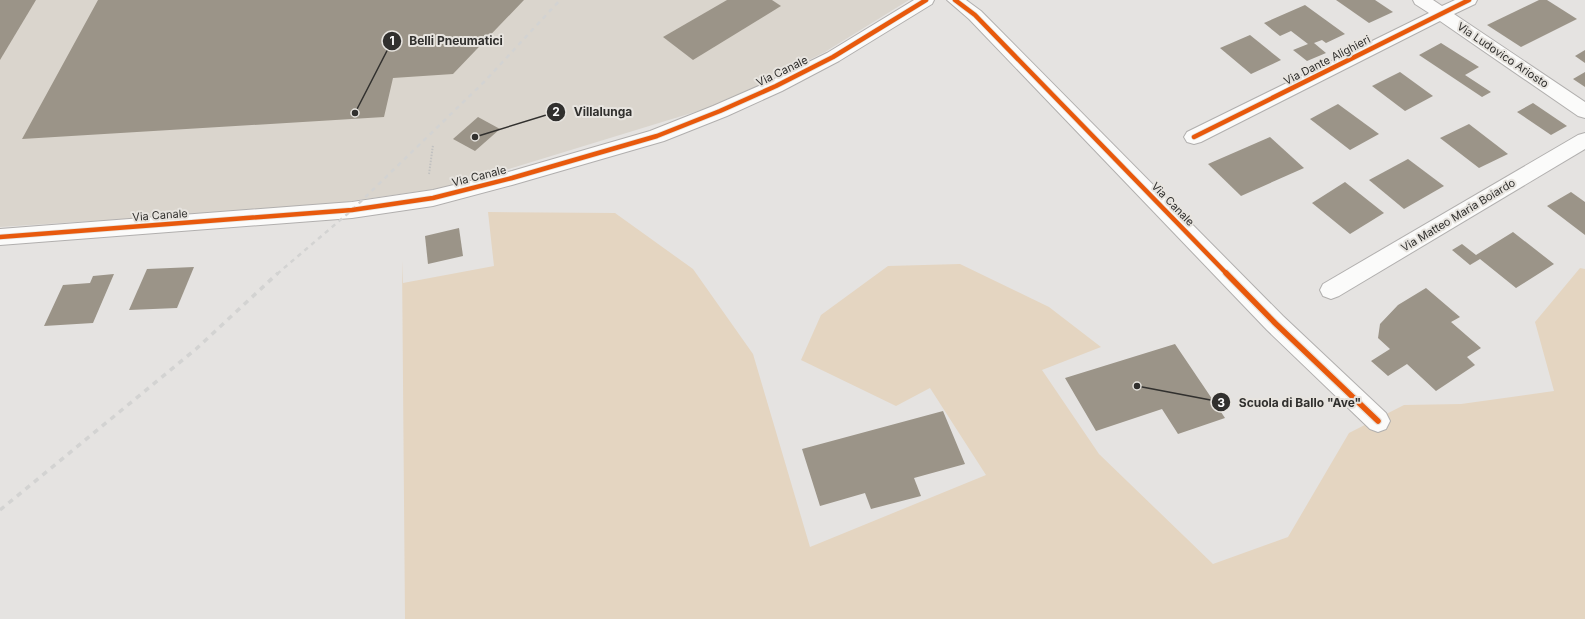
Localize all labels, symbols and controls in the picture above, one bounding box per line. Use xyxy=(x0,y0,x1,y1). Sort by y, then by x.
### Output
street label: Via Ludovico Ariosto xyxy=(1455,19,1552,91)
callout: Belli Pneumatici xyxy=(382,29,511,53)
street label: Via Dante Alighieri xyxy=(1281,32,1373,88)
text: 1 xyxy=(389,33,395,48)
text: Belli Pneumatici xyxy=(409,33,503,48)
street label: Via Canale xyxy=(754,53,810,89)
callout: Villalunga xyxy=(546,100,640,124)
text: 2 xyxy=(552,104,560,119)
text: Villalunga xyxy=(574,104,632,119)
street label: Via Canale xyxy=(450,162,508,190)
street label: Via Matteo Maria Boiardo xyxy=(1398,175,1518,255)
street label: Via Canale xyxy=(1149,179,1197,229)
street label: Via Canale xyxy=(132,206,188,224)
callout: Scuola di Ballo "Ave" xyxy=(1211,390,1369,414)
text: 3 xyxy=(1217,395,1225,410)
text: Scuola di Ballo "Ave" xyxy=(1239,395,1361,410)

